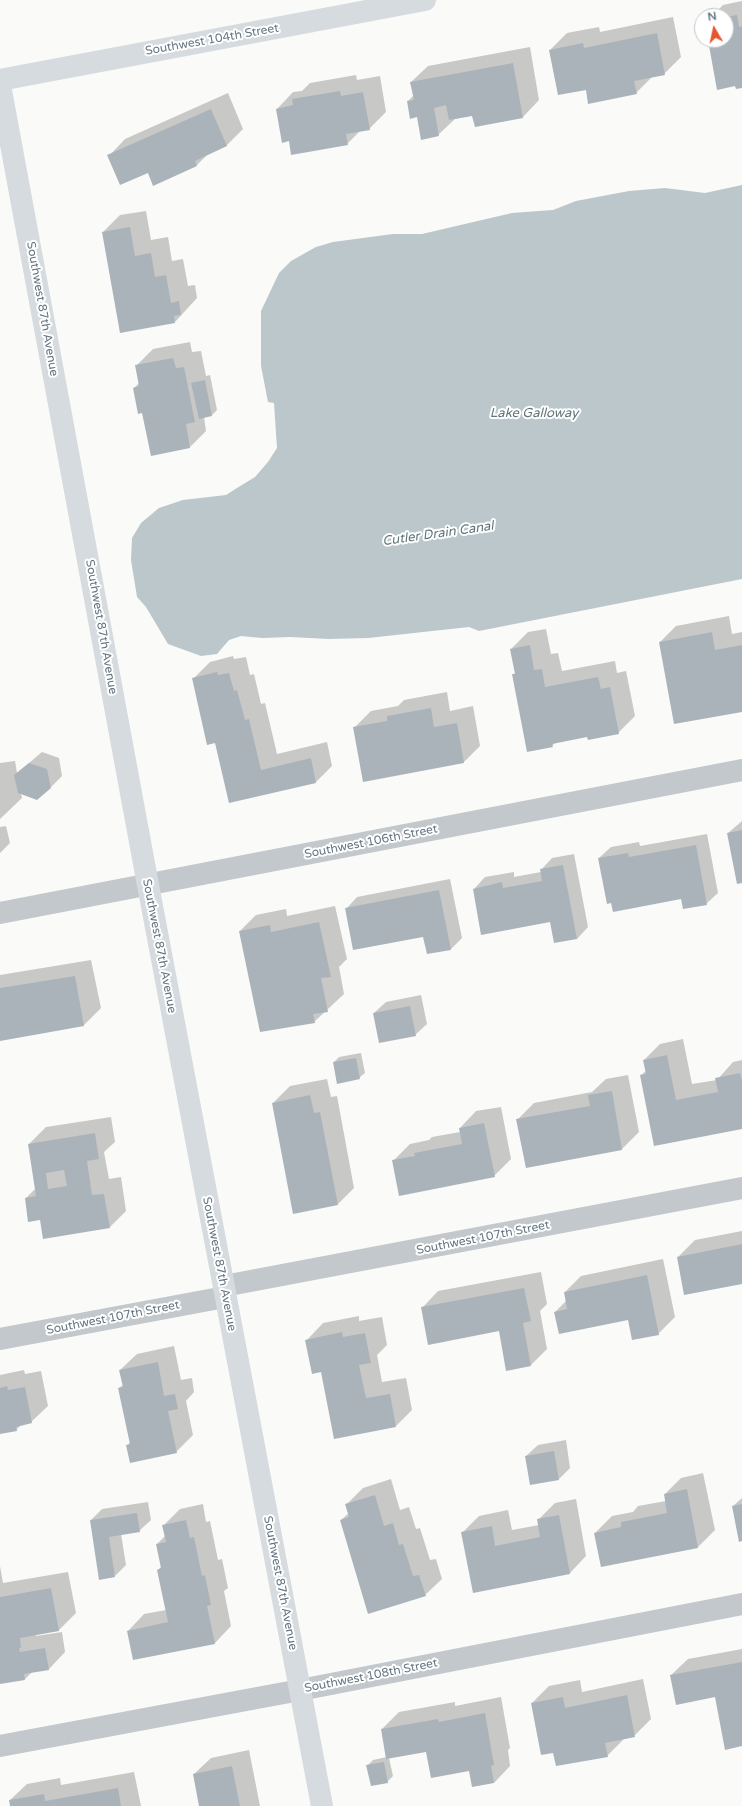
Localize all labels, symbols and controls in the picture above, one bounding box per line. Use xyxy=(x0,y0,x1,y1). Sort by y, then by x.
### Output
north arrow xyxy=(694,8,734,48)
text: N xyxy=(707,10,718,24)
street label: Southwest 104th Street xyxy=(144,21,280,59)
street label: Southwest 87th Avenue xyxy=(23,241,61,377)
water label: Lake Galloway xyxy=(490,406,578,422)
water label: Cutler Drain Canal xyxy=(381,518,495,550)
street label: Southwest 87th Avenue xyxy=(82,559,120,695)
street label: Southwest 106th Street xyxy=(303,822,439,862)
street label: Southwest 87th Avenue xyxy=(139,878,179,1014)
street label: Southwest 87th Avenue xyxy=(199,1196,239,1332)
street label: Southwest 107th Street xyxy=(415,1218,551,1258)
street label: Southwest 107th Street xyxy=(45,1298,181,1338)
street label: Southwest 87th Avenue xyxy=(260,1515,300,1651)
street label: Southwest 108th Street xyxy=(303,1656,439,1696)

